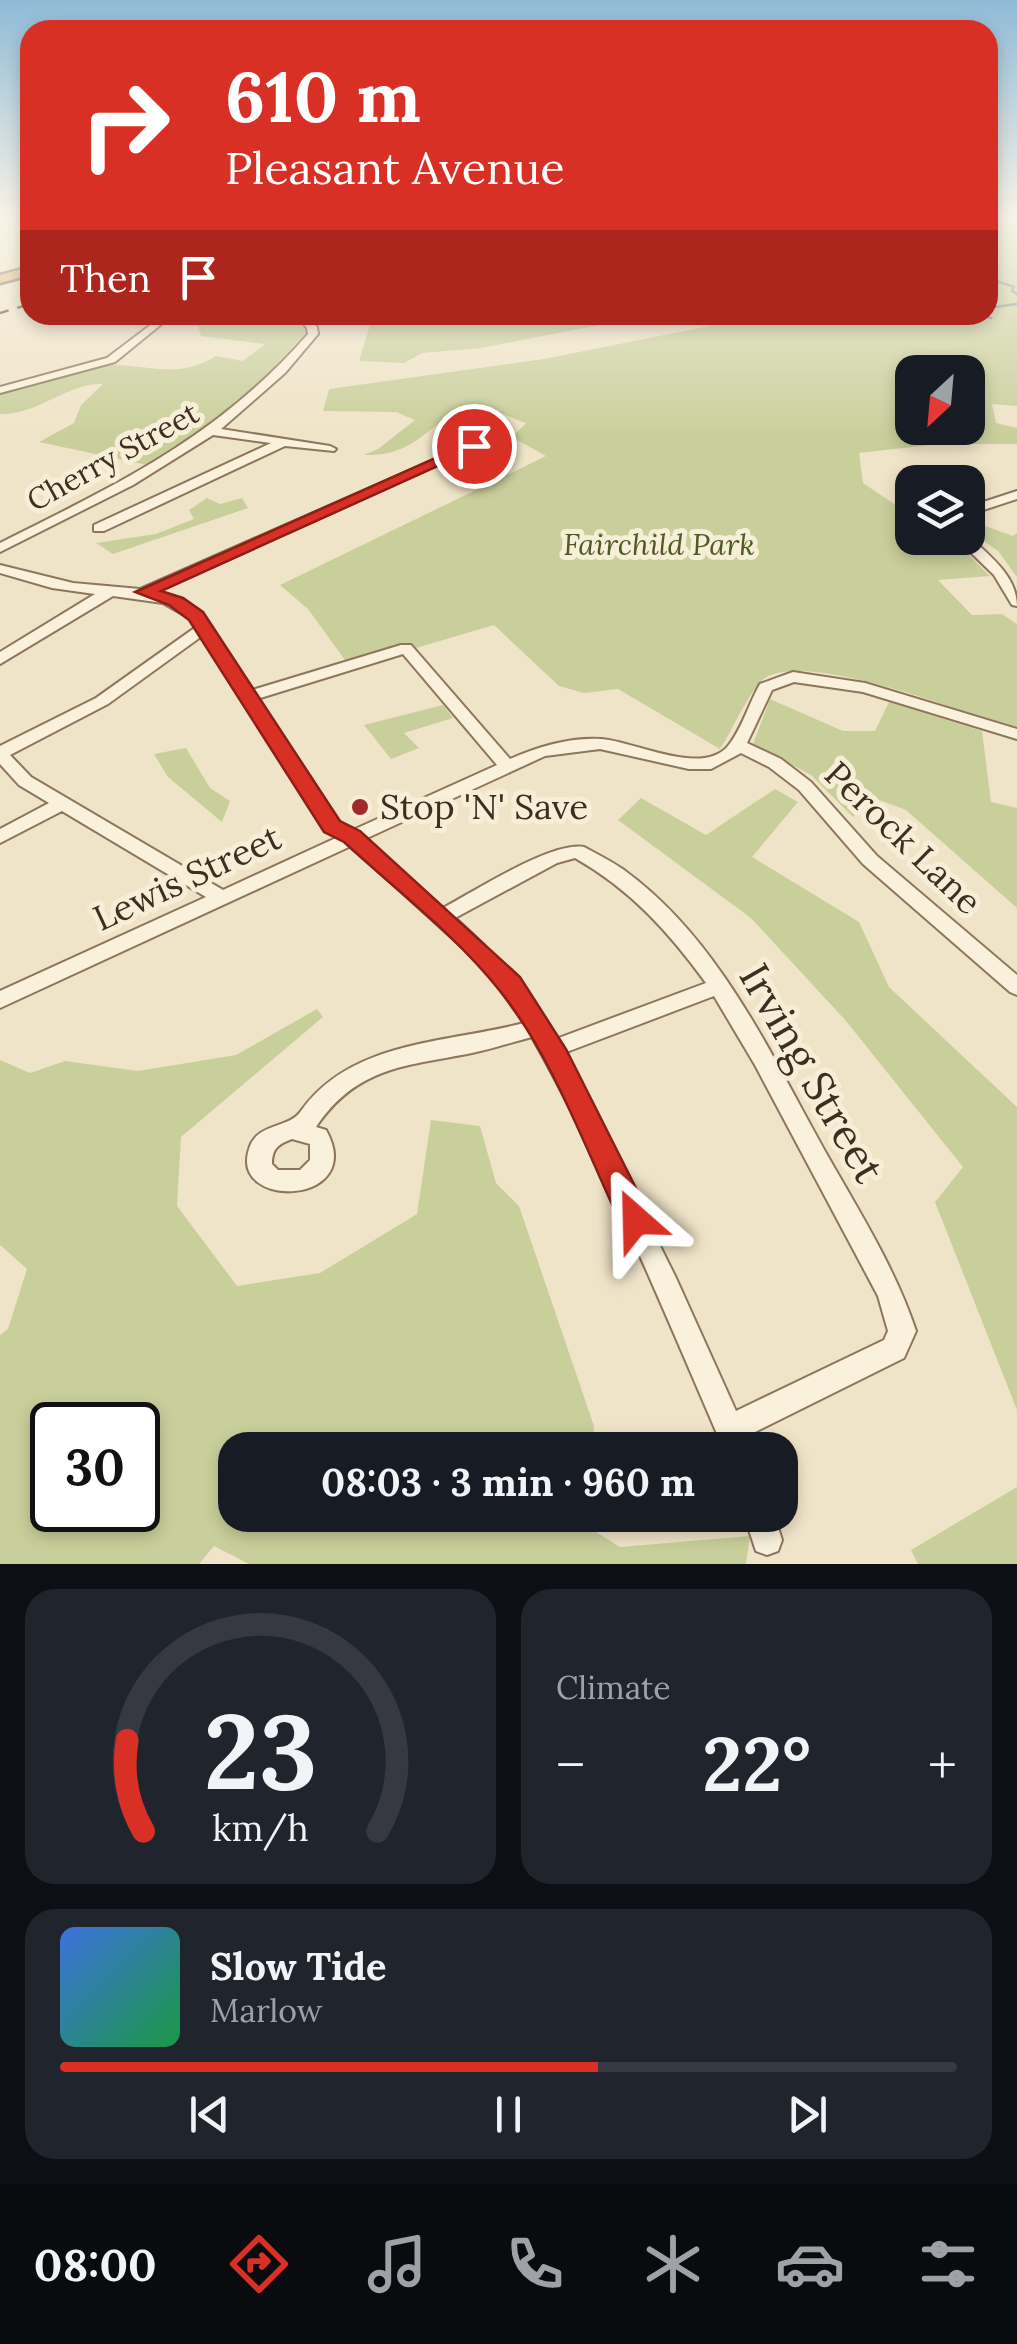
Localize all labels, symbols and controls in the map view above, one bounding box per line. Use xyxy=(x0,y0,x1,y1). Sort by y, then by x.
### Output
text: 610 m xyxy=(225,52,421,141)
icon: right xyxy=(60,60,190,190)
text: Pleasant Avenue xyxy=(225,139,565,196)
icon: arrive xyxy=(171,250,226,305)
text: Then xyxy=(60,254,151,302)
north arrow xyxy=(895,355,985,445)
map controls xyxy=(895,355,985,555)
street label: Cherry Street xyxy=(20,393,206,520)
pin xyxy=(432,404,517,489)
icon: arrive xyxy=(447,419,502,474)
button: layers xyxy=(895,465,985,555)
park label: Fairchild Park xyxy=(563,525,755,563)
street label: Perock Lane xyxy=(815,752,991,924)
place label: Stop 'N' Save xyxy=(380,784,588,829)
marker: Stop 'N' Save xyxy=(349,796,371,818)
street label: Lewis Street xyxy=(86,814,288,941)
street label: Irving Street xyxy=(728,954,897,1193)
position arrow xyxy=(584,1168,688,1272)
speed limit sign: 30 xyxy=(30,1402,160,1532)
text: 08:03 · 3 min · 960 m xyxy=(321,1458,695,1506)
text: Climate xyxy=(556,1667,671,1708)
text: 23 xyxy=(204,1684,317,1817)
text: 22° xyxy=(702,1716,811,1812)
text: − xyxy=(556,1730,585,1800)
text: + xyxy=(928,1730,957,1800)
text: km/h xyxy=(212,1805,309,1851)
text: Slow Tide xyxy=(210,1942,387,1990)
text: Marlow xyxy=(210,1990,322,2031)
icon: previous xyxy=(182,2087,237,2142)
icon: pause xyxy=(481,2087,536,2142)
icon: next xyxy=(780,2087,835,2142)
icon: directions xyxy=(224,2229,294,2299)
icon: music xyxy=(362,2229,432,2299)
icon: phone xyxy=(500,2229,570,2299)
icon: climate xyxy=(638,2229,708,2299)
icon: car xyxy=(775,2229,845,2299)
icon: filters xyxy=(913,2229,983,2299)
text: 08:00 xyxy=(34,2236,157,2293)

